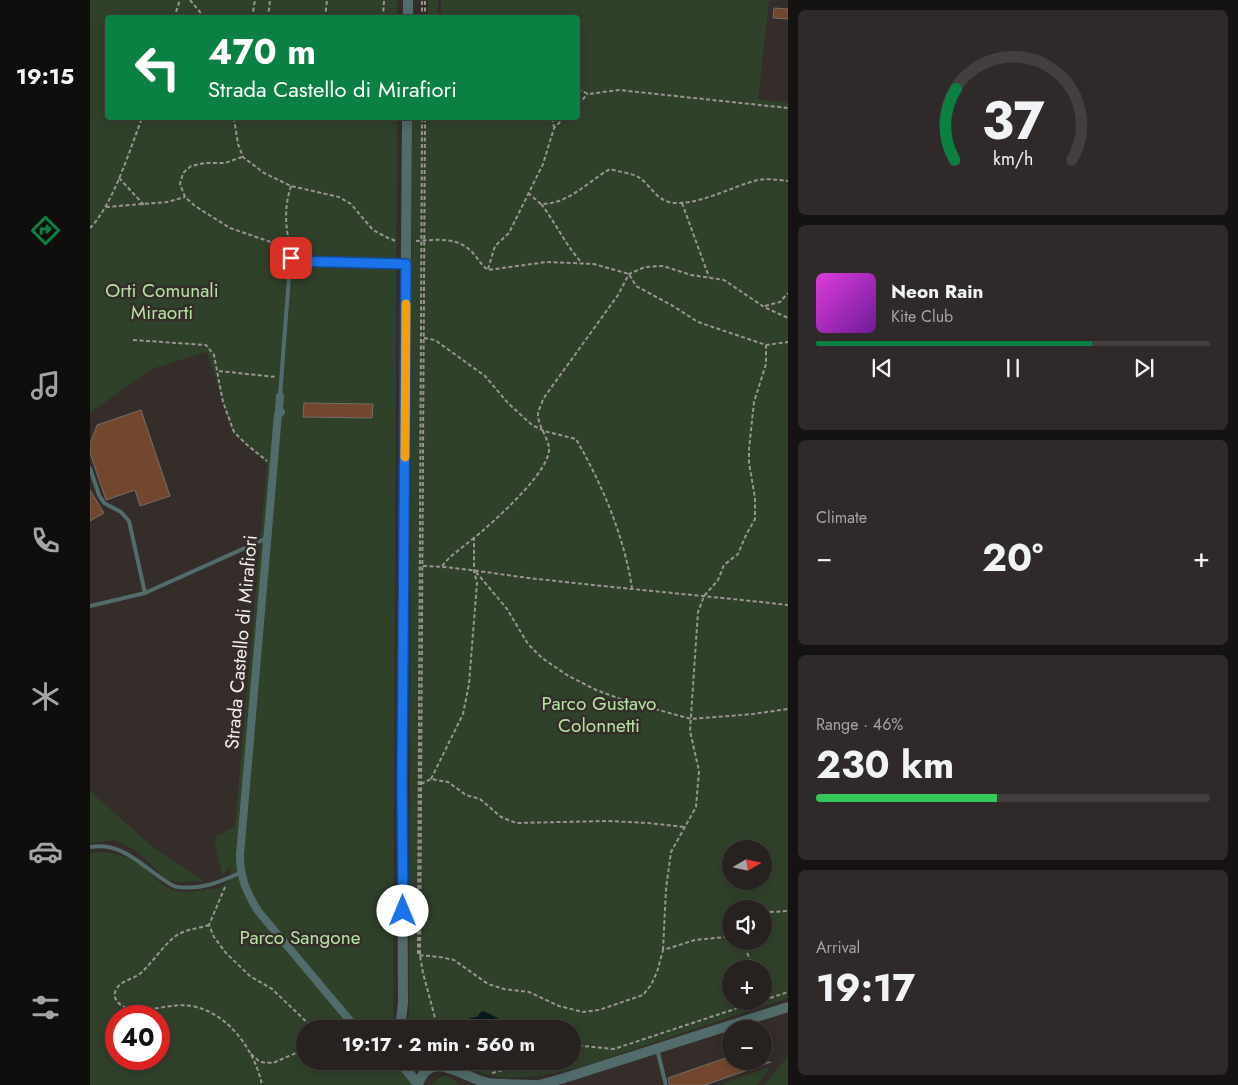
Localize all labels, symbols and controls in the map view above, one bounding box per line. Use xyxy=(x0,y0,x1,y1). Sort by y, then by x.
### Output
text: 470 m xyxy=(208,27,316,77)
icon: left xyxy=(125,35,190,100)
text: 19:15 xyxy=(16,60,74,92)
text: Strada Castello di Mirafiori xyxy=(208,73,457,105)
text: 37 xyxy=(982,83,1045,159)
text: km/h xyxy=(993,146,1033,172)
icon: directions xyxy=(28,213,63,248)
pin xyxy=(270,237,312,279)
icon: arrive xyxy=(277,244,305,272)
park label: Orti Comunali Miraorti xyxy=(105,277,219,326)
text: Neon Rain xyxy=(891,278,984,305)
text: Kite Club xyxy=(891,305,953,328)
icon: previous xyxy=(868,354,896,382)
icon: pause xyxy=(999,354,1027,382)
icon: next xyxy=(1130,354,1158,382)
icon: music xyxy=(28,368,63,403)
text: Climate xyxy=(816,506,867,529)
icon: phone xyxy=(28,523,63,558)
text: 20° xyxy=(982,530,1043,585)
street label: Strada Castello di Mirafiori xyxy=(218,534,264,750)
text: − xyxy=(816,537,833,578)
text: + xyxy=(1193,537,1210,578)
icon: climate xyxy=(28,679,63,714)
park label: Parco Gustavo Colonnetti xyxy=(542,690,656,739)
text: Range · 46% xyxy=(816,713,903,736)
text: 230 km xyxy=(816,737,954,792)
icon: car xyxy=(28,834,63,869)
north arrow xyxy=(722,840,772,890)
map controls xyxy=(722,840,772,1070)
position arrow xyxy=(376,884,428,936)
button: sound xyxy=(722,900,772,950)
park label: Parco Sangone xyxy=(240,924,361,951)
text: Arrival xyxy=(816,936,860,959)
button: + xyxy=(722,960,772,1010)
text: 19:17 xyxy=(816,960,915,1015)
icon: filters xyxy=(28,990,63,1025)
speed limit sign: 40 xyxy=(105,1005,170,1070)
button: − xyxy=(722,1020,772,1070)
text: 19:17 · 2 min · 560 m xyxy=(342,1031,535,1058)

